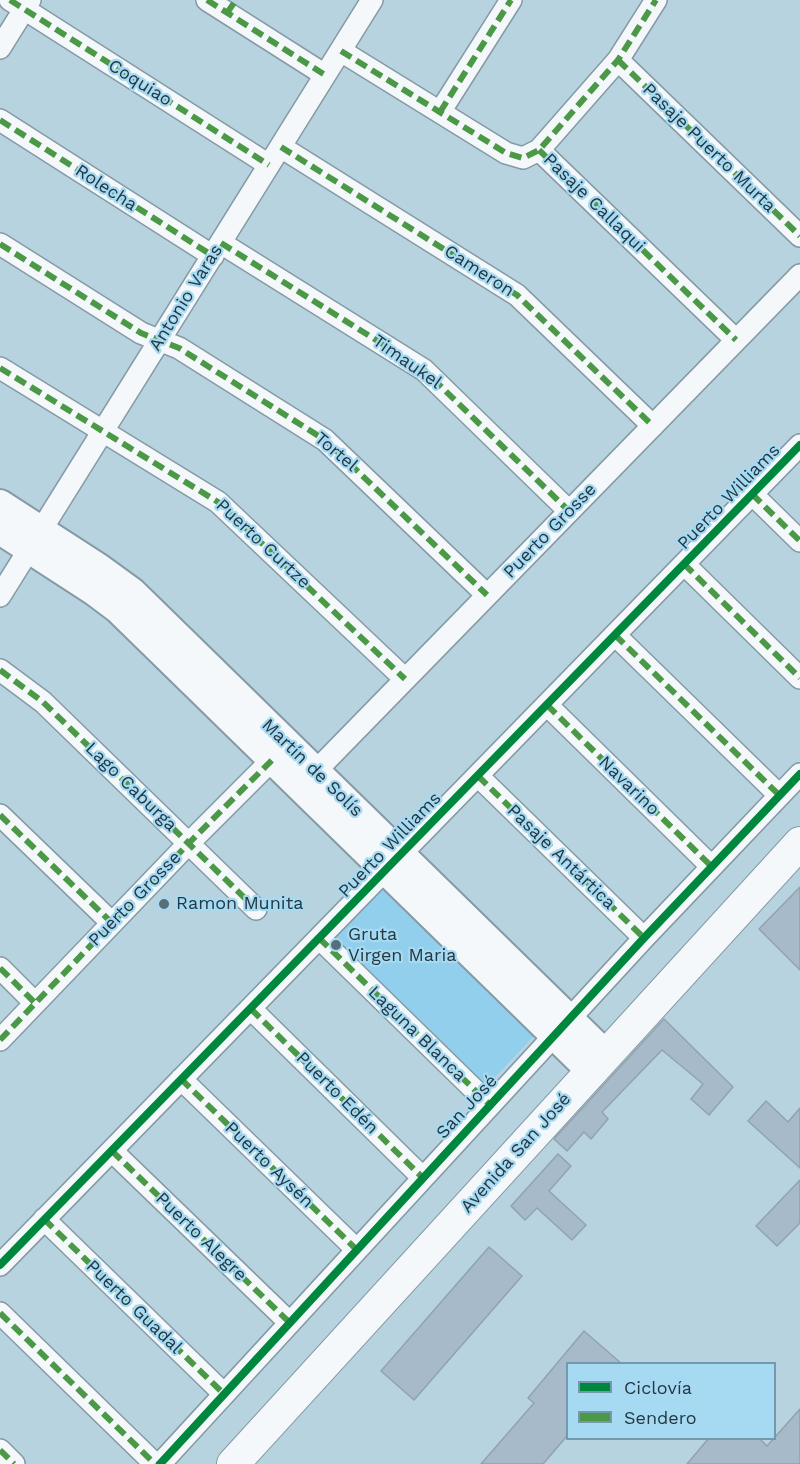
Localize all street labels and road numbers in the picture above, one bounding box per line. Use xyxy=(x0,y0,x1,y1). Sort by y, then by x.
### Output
street label: Coquiao xyxy=(104,55,176,111)
street label: Pasaje Puerto Murta xyxy=(638,79,780,217)
street label: Pasaje Callaqui xyxy=(539,149,649,257)
street label: Rolecha xyxy=(71,160,141,216)
street label: Cameron xyxy=(440,240,518,302)
street label: Antonio Varas xyxy=(145,241,227,355)
street label: Timaukel xyxy=(368,330,446,394)
street label: Tortel xyxy=(310,428,362,476)
street label: Puerto Williams xyxy=(673,440,785,554)
street label: Puerto Grosse xyxy=(499,479,601,583)
street label: Puerto Curtze xyxy=(211,495,315,593)
street label: Martín de Solís xyxy=(257,714,367,822)
street label: Lago Caburga xyxy=(81,738,181,836)
street label: Navarino xyxy=(594,752,664,820)
street label: Puerto Williams xyxy=(334,788,446,902)
street label: Pasaje Antártica xyxy=(502,800,620,914)
street label: Puerto Grosse xyxy=(84,847,186,951)
street label: Laguna Blanca xyxy=(363,982,471,1086)
street label: Puerto Edén xyxy=(291,1047,383,1139)
street label: San José xyxy=(432,1071,502,1143)
street label: Avenida San José xyxy=(456,1089,576,1217)
street label: Puerto Aysén xyxy=(220,1117,318,1213)
street label: Puerto Alegre xyxy=(151,1188,251,1286)
street label: Puerto Guadal xyxy=(82,1256,186,1358)

